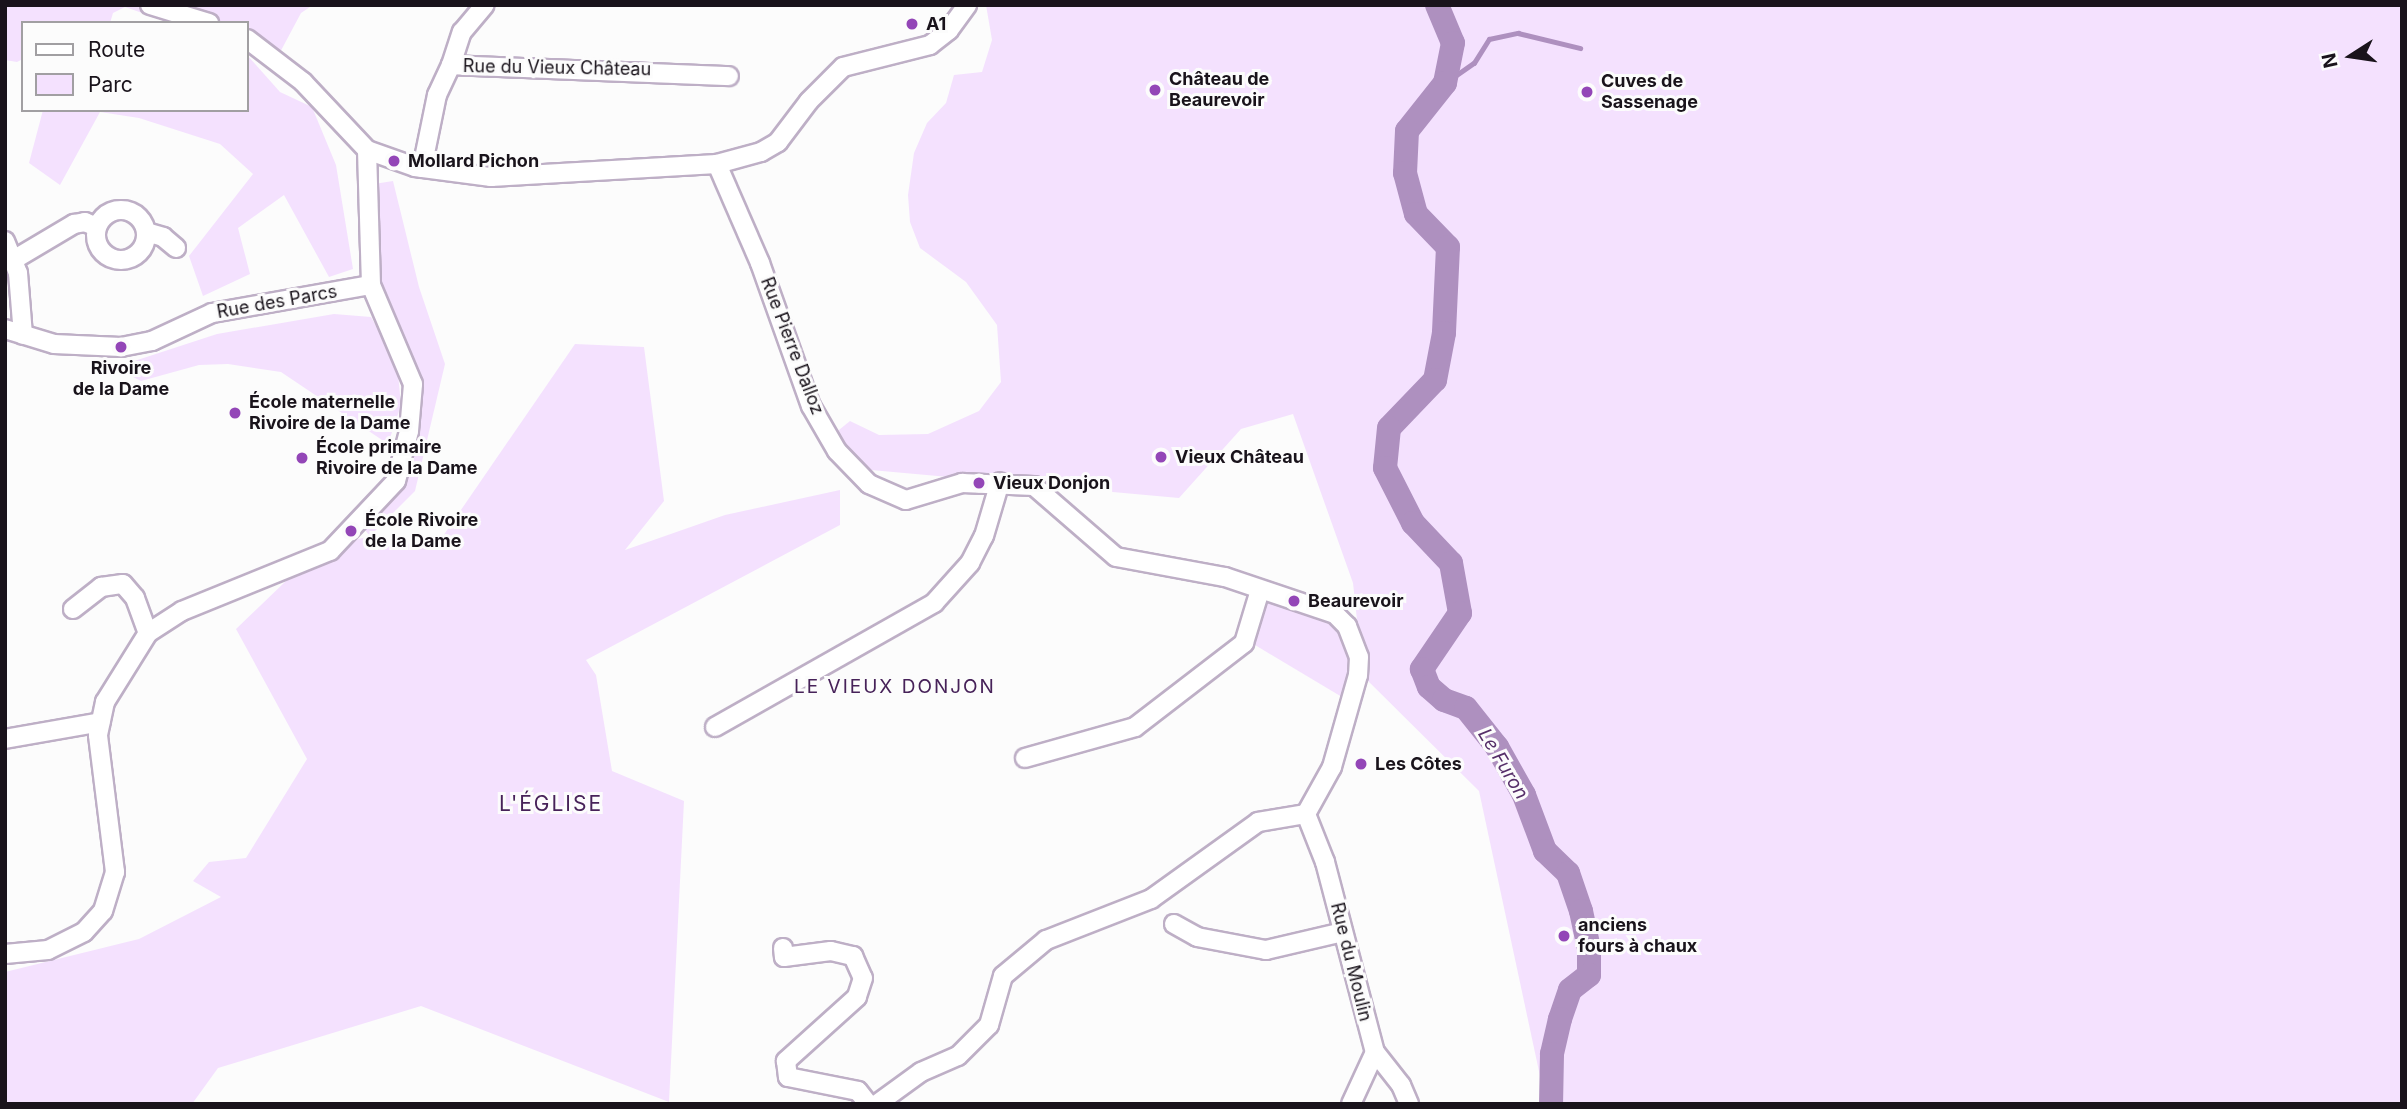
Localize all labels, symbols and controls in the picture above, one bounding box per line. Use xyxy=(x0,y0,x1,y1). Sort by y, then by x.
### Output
place label: A1 xyxy=(926,13,946,35)
marker: A1 xyxy=(904,16,920,32)
legend xyxy=(21,21,248,112)
north arrow xyxy=(2316,21,2386,91)
text: Route xyxy=(88,37,145,62)
text: N xyxy=(2317,51,2343,70)
street label: Rue du Vieux Château xyxy=(463,56,651,80)
place label: Château de Beaurevoir xyxy=(1169,69,1269,112)
place label: Cuves de Sassenage xyxy=(1601,71,1698,114)
text: Parc xyxy=(88,72,133,97)
marker: Château de Beaurevoir xyxy=(1147,82,1163,98)
marker: Cuves de Sassenage xyxy=(1579,84,1595,100)
place label: Mollard Pichon xyxy=(408,150,539,172)
marker: Mollard Pichon xyxy=(386,153,402,169)
street label: Rue Pierre Dalloz xyxy=(756,274,828,418)
street label: Rue des Parcs xyxy=(215,281,339,323)
marker: Rivoire de la Dame xyxy=(113,339,129,355)
place label: Rivoire de la Dame xyxy=(73,358,169,400)
place label: École maternelle Rivoire de la Dame xyxy=(249,392,410,434)
marker: École maternelle Rivoire de la Dame xyxy=(227,405,243,421)
place label: École primaire Rivoire de la Dame xyxy=(316,437,477,480)
place label: Vieux Château xyxy=(1175,446,1304,468)
marker: Vieux Château xyxy=(1153,449,1169,465)
marker: École primaire Rivoire de la Dame xyxy=(294,450,310,466)
place label: Vieux Donjon xyxy=(993,472,1110,494)
marker: Vieux Donjon xyxy=(971,475,987,491)
place label: École Rivoire de la Dame xyxy=(365,510,478,552)
marker: École Rivoire de la Dame xyxy=(343,523,359,539)
place label: Beaurevoir xyxy=(1308,590,1403,612)
marker: Beaurevoir xyxy=(1286,593,1302,609)
district label: LE VIEUX DONJON xyxy=(796,676,994,698)
water label: Le Furon xyxy=(1473,725,1533,803)
place label: Les Côtes xyxy=(1375,753,1462,775)
marker: Les Côtes xyxy=(1353,756,1369,772)
district label: L'ÉGLISE xyxy=(500,791,602,817)
street label: Rue du Moulin xyxy=(1326,900,1376,1024)
place label: anciens fours à chaux xyxy=(1578,915,1697,958)
marker: anciens fours à chaux xyxy=(1556,928,1572,944)

